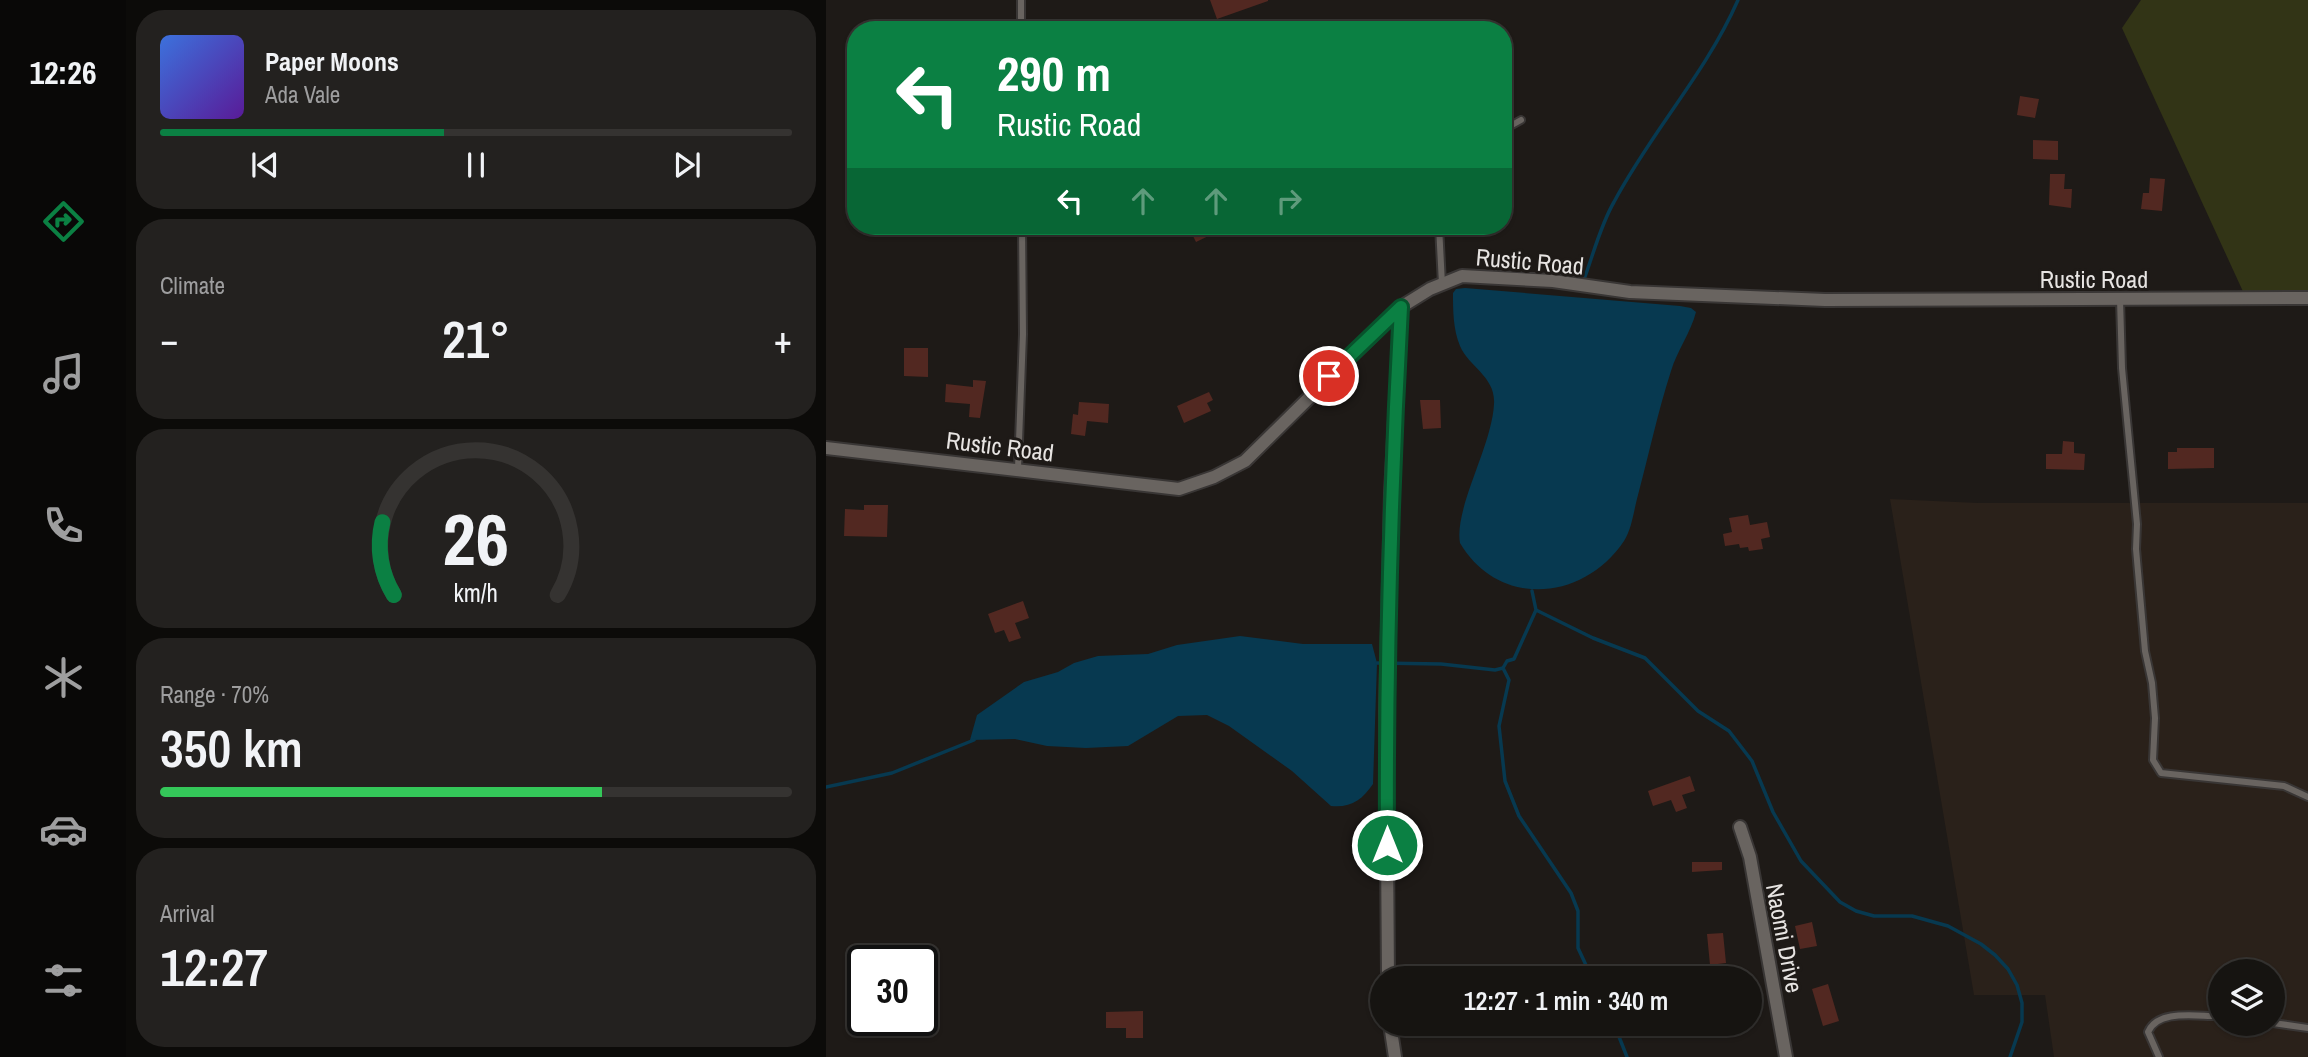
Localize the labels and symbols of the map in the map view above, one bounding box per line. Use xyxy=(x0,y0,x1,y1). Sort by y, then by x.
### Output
street label: Rustic Road xyxy=(1475,240,1585,282)
street label: Rustic Road xyxy=(2040,263,2148,295)
pin xyxy=(1299,346,1359,406)
street label: Rustic Road xyxy=(944,424,1056,468)
position arrow xyxy=(1350,808,1424,882)
street label: Naomi Drive xyxy=(1759,881,1811,995)
speed limit sign: 30 xyxy=(847,945,938,1036)

